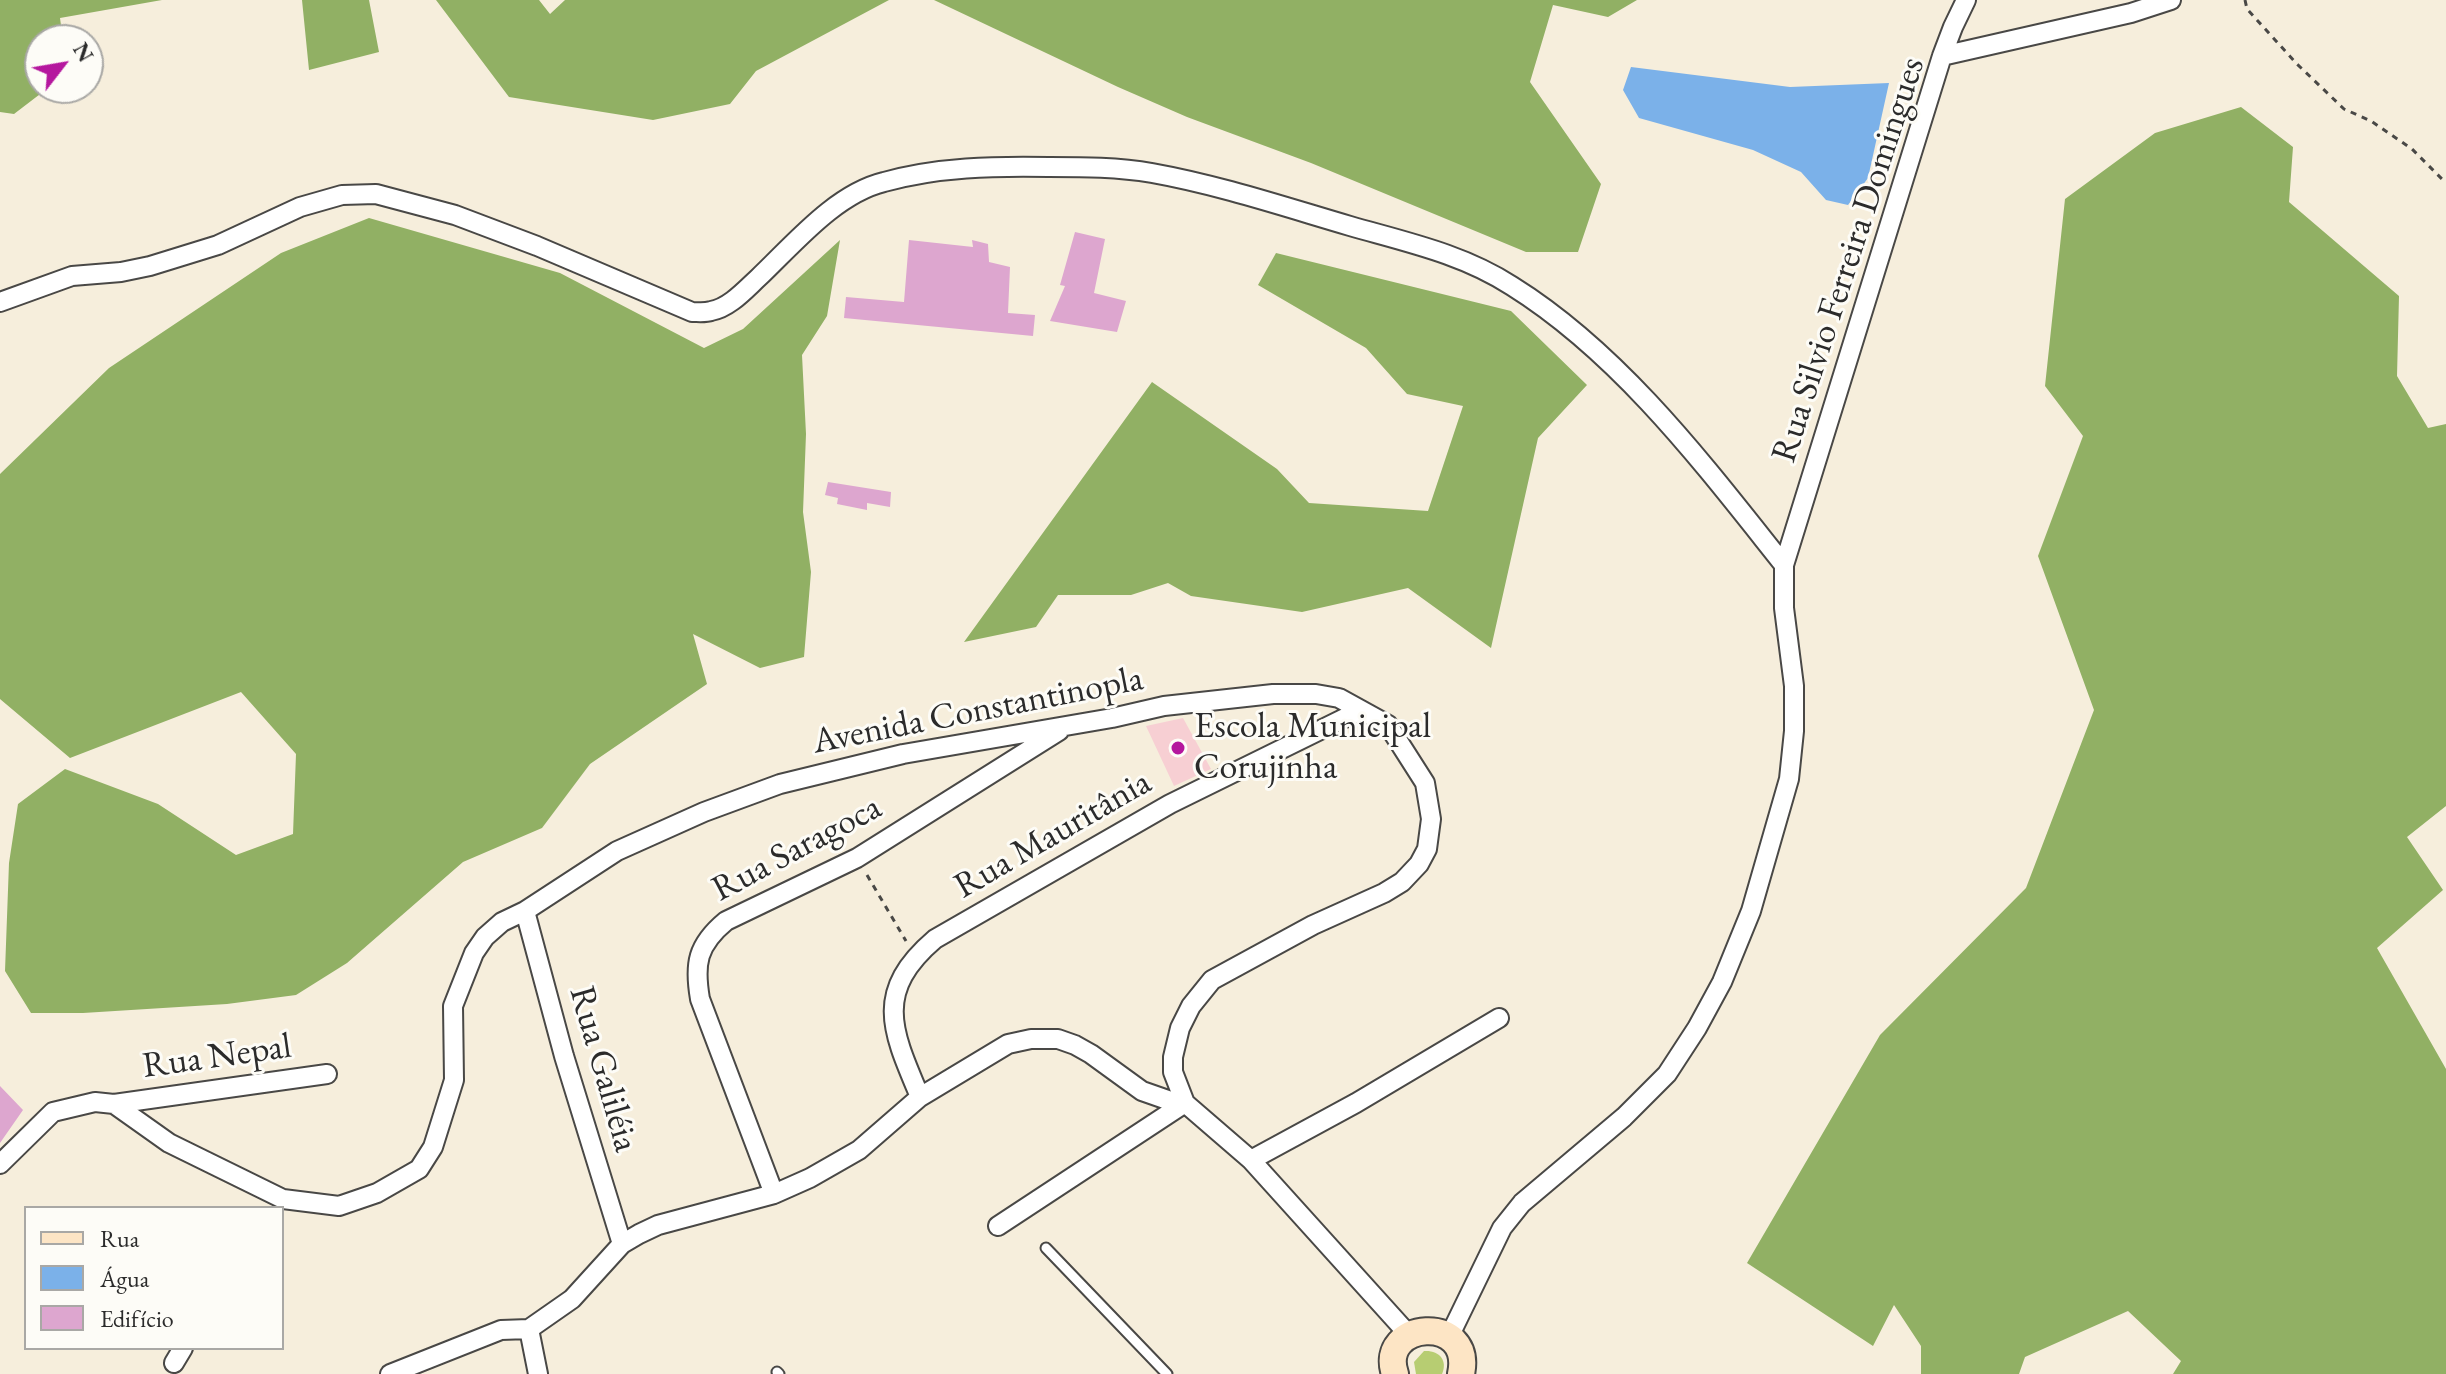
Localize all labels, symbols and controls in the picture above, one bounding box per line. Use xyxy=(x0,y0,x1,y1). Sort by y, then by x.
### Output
north arrow xyxy=(24,24,104,104)
text: N xyxy=(66,37,100,68)
street label: Rua Silvio Ferreira Domingues xyxy=(1763,52,1935,468)
street label: Avenida Constantinopla xyxy=(809,658,1147,764)
place label: Escola Municipal Corujinha xyxy=(1194,705,1431,790)
marker: Escola Municipal Corujinha xyxy=(1169,739,1187,757)
street label: Rua Mauritânia xyxy=(947,761,1159,909)
street label: Rua Saragoca xyxy=(705,786,889,912)
street label: Rua Galiléia xyxy=(559,981,647,1157)
street label: Rua Nepal xyxy=(140,1025,294,1089)
legend xyxy=(24,1206,284,1350)
text: Rua xyxy=(100,1223,139,1254)
text: Água xyxy=(100,1263,149,1294)
text: Edifício xyxy=(100,1303,174,1334)

